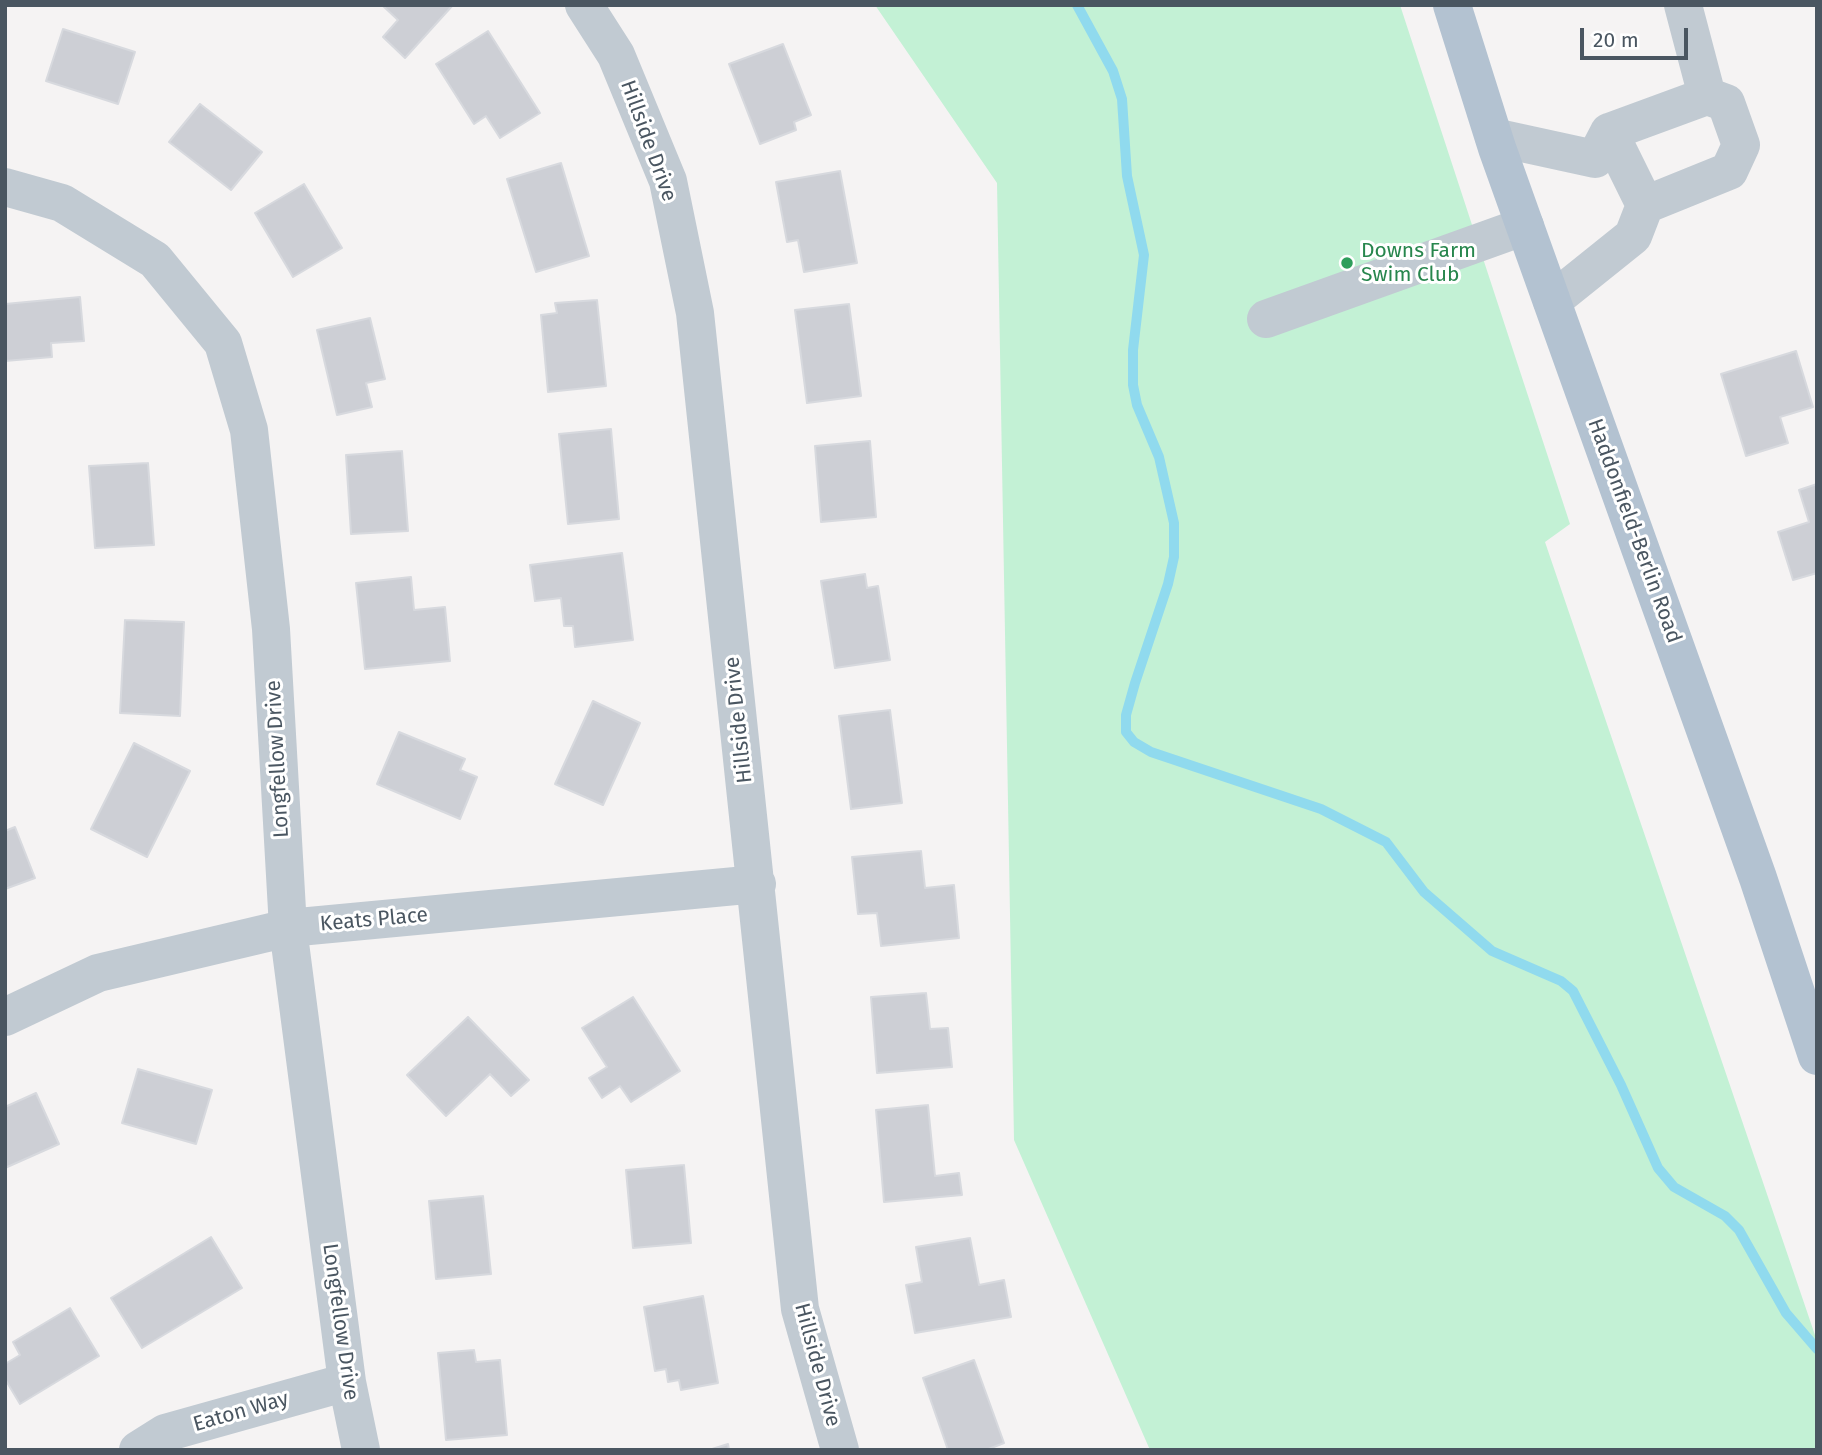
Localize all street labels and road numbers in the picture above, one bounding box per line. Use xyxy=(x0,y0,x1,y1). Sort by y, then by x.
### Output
street label: Hillside Drive xyxy=(614,77,682,205)
street label: Haddonfield-Berlin Road xyxy=(1582,415,1686,647)
street label: Hillside Drive xyxy=(720,656,758,784)
street label: Longfellow Drive xyxy=(261,679,295,839)
street label: Keats Place xyxy=(319,903,429,937)
street label: Longfellow Drive xyxy=(317,1242,363,1402)
street label: Hillside Drive xyxy=(788,1300,846,1430)
street label: Eaton Way xyxy=(190,1386,292,1438)

